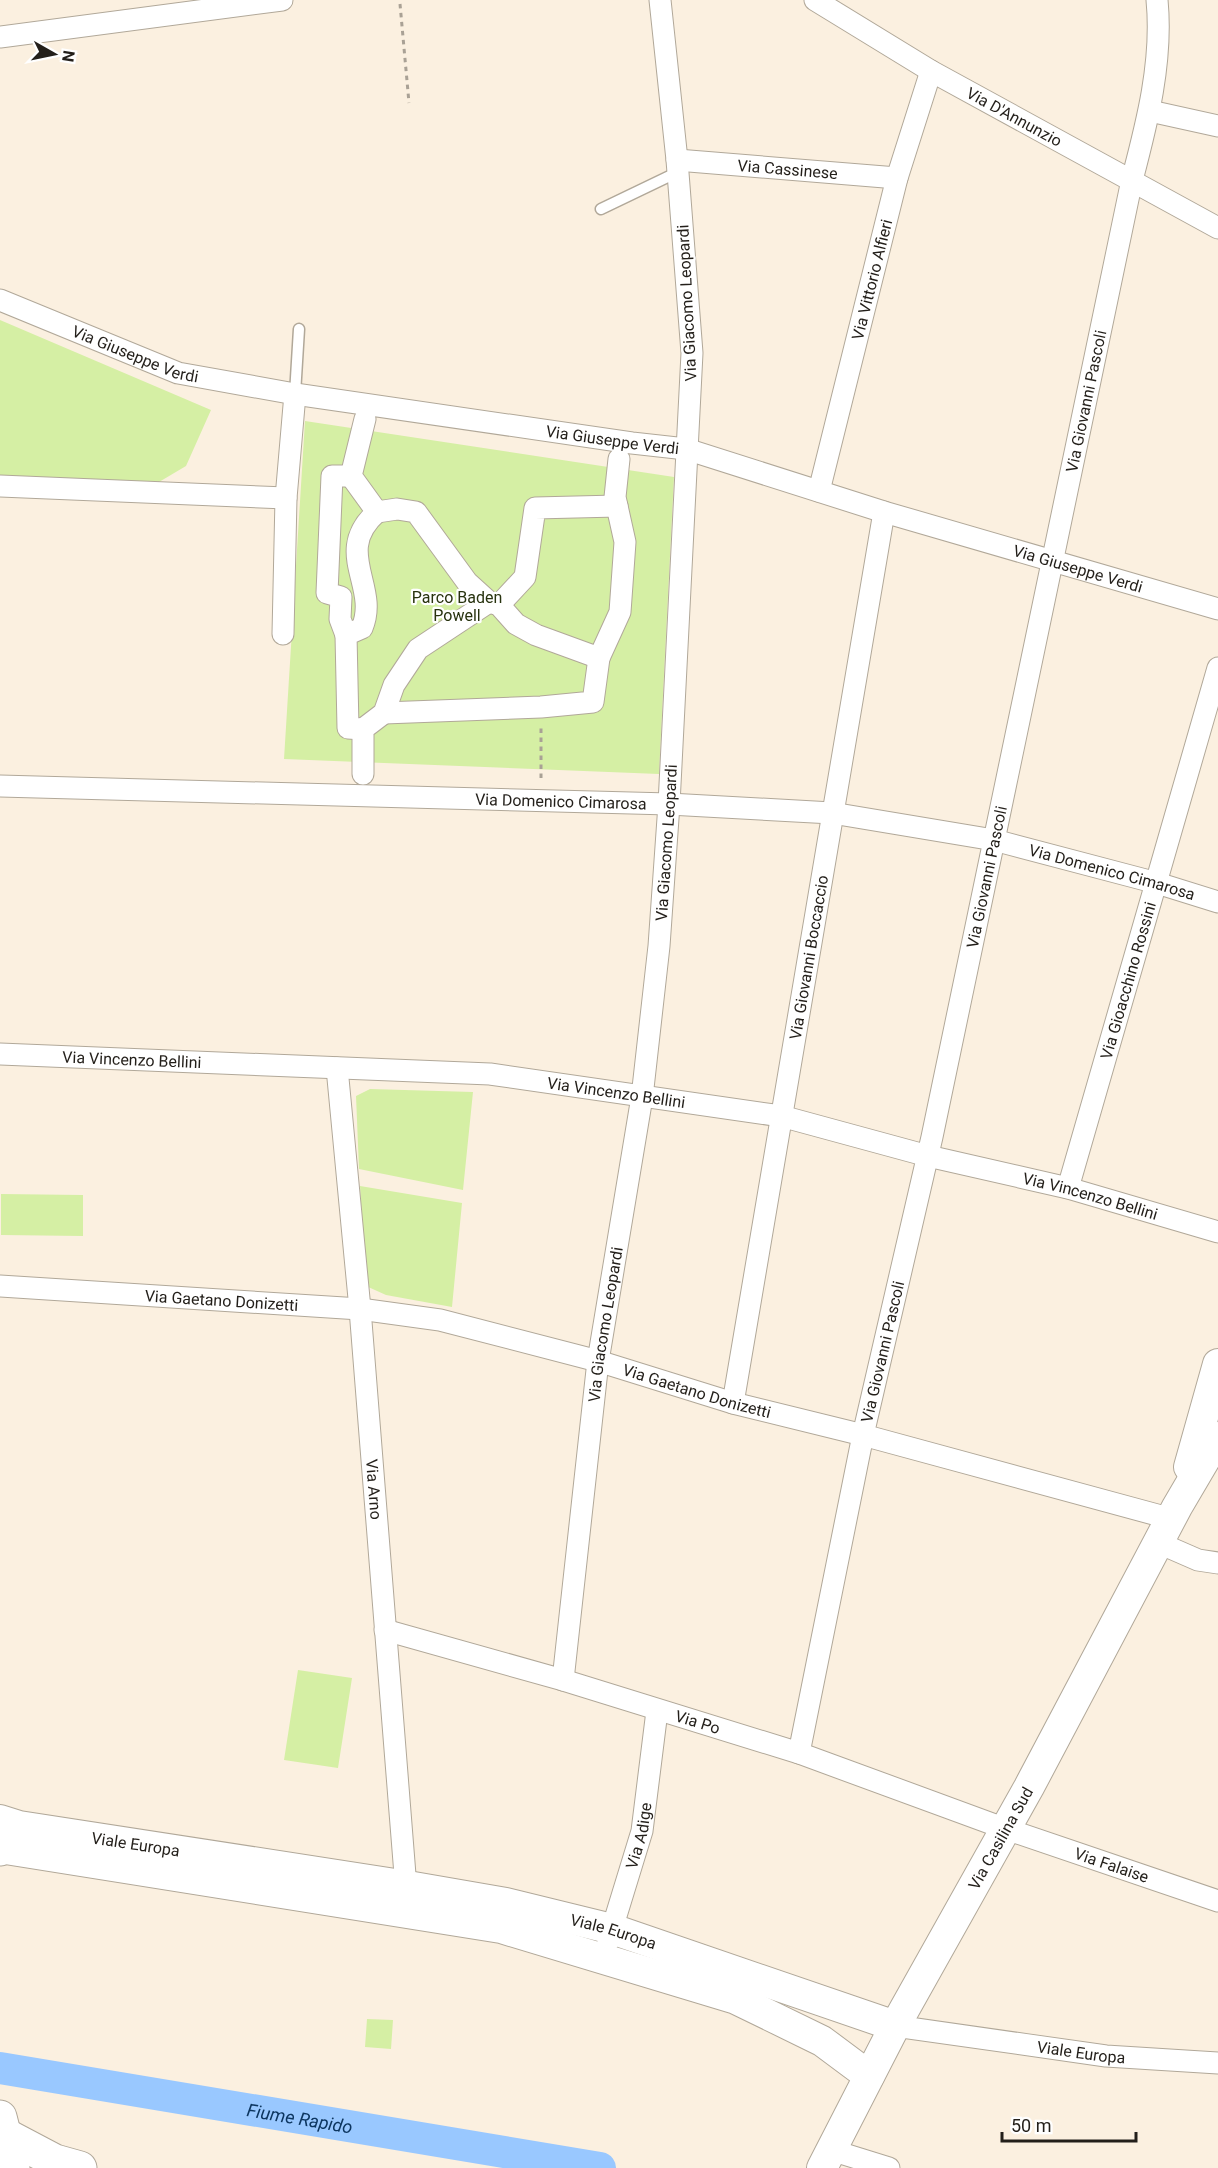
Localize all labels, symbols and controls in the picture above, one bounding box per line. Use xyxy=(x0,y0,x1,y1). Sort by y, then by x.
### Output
north arrow xyxy=(24,24,84,84)
text: N xyxy=(58,49,79,63)
street label: Via D'Annunzio xyxy=(963,83,1065,150)
street label: Via Cassinese xyxy=(737,155,838,183)
street label: Via Vittorio Alfieri xyxy=(848,217,896,342)
street label: Via Giacomo Leopardi xyxy=(673,224,701,382)
street label: Via Giuseppe Verdi xyxy=(69,321,200,386)
street label: Via Giovanni Pascoli xyxy=(1062,328,1110,474)
street label: Via Giuseppe Verdi xyxy=(545,421,680,458)
street label: Via Giuseppe Verdi xyxy=(1011,541,1145,596)
park label: Parco Baden Powell xyxy=(412,588,502,625)
street label: Via Giacomo Leopardi xyxy=(651,764,681,922)
street label: Via Domenico Cimarosa xyxy=(475,789,647,813)
street label: Via Giovanni Pascoli xyxy=(962,804,1010,950)
street label: Via Domenico Cimarosa xyxy=(1027,840,1197,904)
street label: Via Giovanni Boccaccio xyxy=(785,874,832,1041)
street label: Via Gioacchino Rossini xyxy=(1096,900,1160,1061)
street label: Via Vincenzo Bellini xyxy=(62,1047,202,1072)
street label: Via Vincenzo Bellini xyxy=(546,1073,686,1112)
street label: Via Vincenzo Bellini xyxy=(1021,1169,1160,1223)
street label: Via Giacomo Leopardi xyxy=(584,1245,626,1403)
street label: Via Giovanni Pascoli xyxy=(857,1279,908,1424)
street label: Via Gaetano Donizetti xyxy=(144,1286,299,1315)
street label: Via Gaetano Donizetti xyxy=(620,1360,773,1421)
street label: Via Arno xyxy=(362,1458,386,1520)
street label: Via Po xyxy=(673,1706,723,1738)
street label: Via Casilina Sud xyxy=(964,1784,1037,1893)
street label: Via Adige xyxy=(622,1801,655,1871)
street label: Viale Europa xyxy=(90,1828,181,1860)
street label: Via Falaise xyxy=(1072,1843,1151,1886)
street label: Viale Europa xyxy=(568,1910,659,1953)
street label: Viale Europa xyxy=(1036,2037,1126,2067)
water label: Fiume Rapido xyxy=(246,2099,354,2137)
scale bar xyxy=(1002,2105,1136,2143)
text: 50 m xyxy=(1011,2115,1051,2136)

